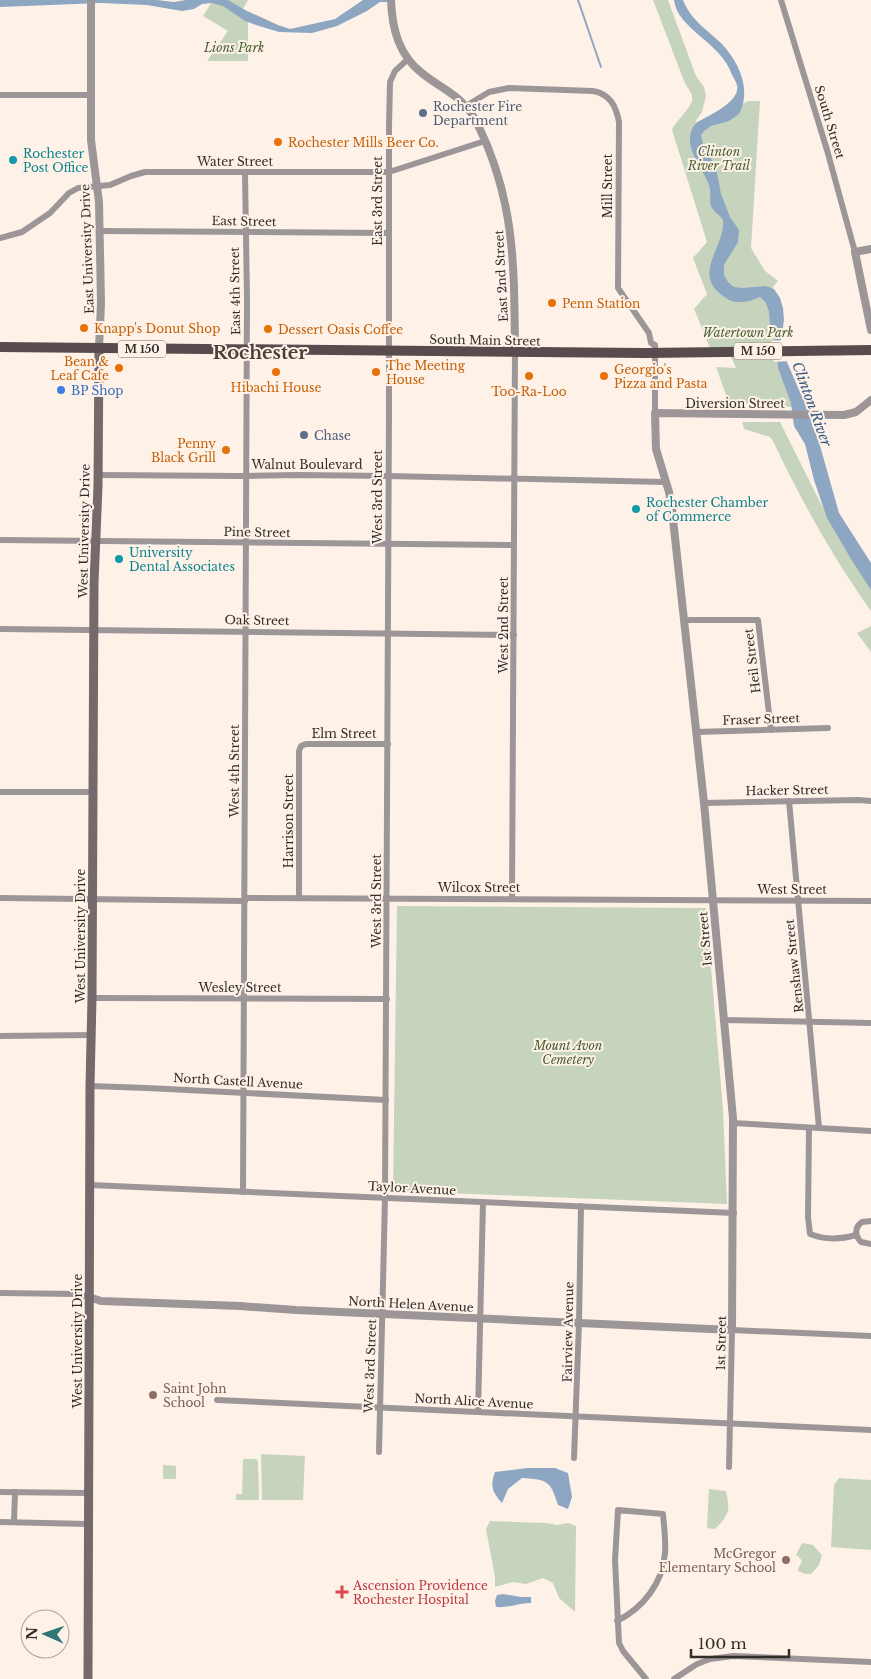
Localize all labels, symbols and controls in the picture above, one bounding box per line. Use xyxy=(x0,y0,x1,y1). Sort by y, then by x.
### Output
park label: Lions Park xyxy=(203,40,264,55)
street label: South Street xyxy=(812,83,848,161)
place label: Rochester Fire Department xyxy=(433,99,522,128)
marker: Rochester Fire Department xyxy=(417,107,429,119)
place label: Rochester Mills Beer Co. xyxy=(288,135,439,150)
marker: Rochester Mills Beer Co. xyxy=(272,136,284,148)
park label: Clinton River Trail xyxy=(687,144,750,173)
place label: Rochester Post Office xyxy=(23,146,89,175)
street label: Mill Street xyxy=(600,153,615,218)
marker: Rochester Post Office xyxy=(7,154,19,166)
street label: Water Street xyxy=(196,154,273,169)
street label: East 3rd Street xyxy=(370,156,385,246)
street label: East University Drive xyxy=(77,184,97,314)
street label: East Street xyxy=(211,213,277,229)
street label: East 2nd Street xyxy=(491,229,511,322)
street label: East 4th Street xyxy=(227,246,243,335)
place label: Penn Station xyxy=(562,296,640,311)
marker: Penn Station xyxy=(546,297,558,309)
place label: Knapp's Donut Shop xyxy=(94,321,220,336)
marker: Knapp's Donut Shop xyxy=(78,322,90,334)
place label: Dessert Oasis Coffee xyxy=(278,322,403,337)
marker: Dessert Oasis Coffee xyxy=(262,323,274,335)
park label: Watertown Park xyxy=(703,325,793,340)
street label: South Main Street xyxy=(429,332,541,348)
road number: M 150 xyxy=(118,340,166,358)
district label: Rochester xyxy=(213,342,307,364)
road number: M 150 xyxy=(734,342,782,360)
place label: Bean & Leaf Cafe xyxy=(50,354,109,383)
place label: The Meeting House xyxy=(386,358,466,387)
water label: Clinton River xyxy=(788,359,836,449)
marker: Bean & Leaf Cafe xyxy=(113,362,125,374)
place label: Georgio's Pizza and Pasta xyxy=(614,362,708,391)
marker: Hibachi House xyxy=(270,366,282,378)
marker: The Meeting House xyxy=(370,366,382,378)
marker: Too-Ra-Loo xyxy=(523,370,535,382)
marker: Georgio's Pizza and Pasta xyxy=(598,370,610,382)
place label: Hibachi House xyxy=(231,380,322,395)
place label: BP Shop xyxy=(71,383,123,398)
marker: BP Shop xyxy=(55,384,67,396)
place label: Too-Ra-Loo xyxy=(491,384,567,399)
street label: Diversion Street xyxy=(685,396,785,411)
place label: Chase xyxy=(314,428,351,443)
marker: Chase xyxy=(298,429,310,441)
place label: Penny Black Grill xyxy=(151,436,216,465)
marker: Penny Black Grill xyxy=(220,444,232,456)
street label: West 3rd Street xyxy=(370,449,385,545)
street label: Walnut Boulevard xyxy=(250,457,363,472)
street label: West University Drive xyxy=(75,464,93,599)
place label: Rochester Chamber of Commerce xyxy=(646,495,769,524)
marker: Rochester Chamber of Commerce xyxy=(630,503,642,515)
street label: Pine Street xyxy=(223,524,291,540)
place label: University Dental Associates xyxy=(129,545,235,574)
marker: University Dental Associates xyxy=(113,553,125,565)
street label: West 2nd Street xyxy=(496,576,511,674)
street label: Oak Street xyxy=(225,612,290,628)
street label: Heil Street xyxy=(741,627,763,694)
street label: Fraser Street xyxy=(722,710,800,728)
street label: West 4th Street xyxy=(227,724,242,818)
street label: Elm Street xyxy=(311,726,377,741)
street label: Harrison Street xyxy=(281,773,296,868)
street label: Hacker Street xyxy=(745,782,829,798)
street label: West 3rd Street xyxy=(369,853,384,949)
street label: West University Drive xyxy=(73,869,88,1004)
street label: Wilcox Street xyxy=(437,880,521,895)
street label: West Street xyxy=(756,882,827,897)
street label: 1st Street xyxy=(695,911,715,967)
street label: Renshaw Street xyxy=(782,918,806,1014)
street label: Wesley Street xyxy=(198,980,282,995)
park label: Mount Avon Cemetery xyxy=(533,1038,603,1067)
street label: North Castell Avenue xyxy=(173,1070,303,1092)
street label: Taylor Avenue xyxy=(368,1178,457,1198)
street label: West University Drive xyxy=(70,1274,85,1409)
street label: Fairview Avenue xyxy=(560,1281,576,1383)
street label: North Helen Avenue xyxy=(348,1293,474,1315)
street label: 1st Street xyxy=(713,1315,729,1371)
street label: West 3rd Street xyxy=(361,1318,379,1414)
place label: Saint John School xyxy=(163,1381,227,1410)
marker: Saint John School xyxy=(147,1389,159,1401)
street label: North Alice Avenue xyxy=(414,1390,534,1412)
place label: McGregor Elementary School xyxy=(659,1546,776,1575)
marker: McGregor Elementary School xyxy=(780,1554,792,1566)
place label: Ascension Providence Rochester Hospital xyxy=(352,1578,488,1607)
marker: Ascension Providence Rochester Hospital xyxy=(335,1585,349,1599)
north arrow xyxy=(20,1609,70,1659)
scale bar xyxy=(691,1626,788,1658)
text: N xyxy=(23,1627,41,1640)
text: 100 m xyxy=(698,1634,747,1653)

